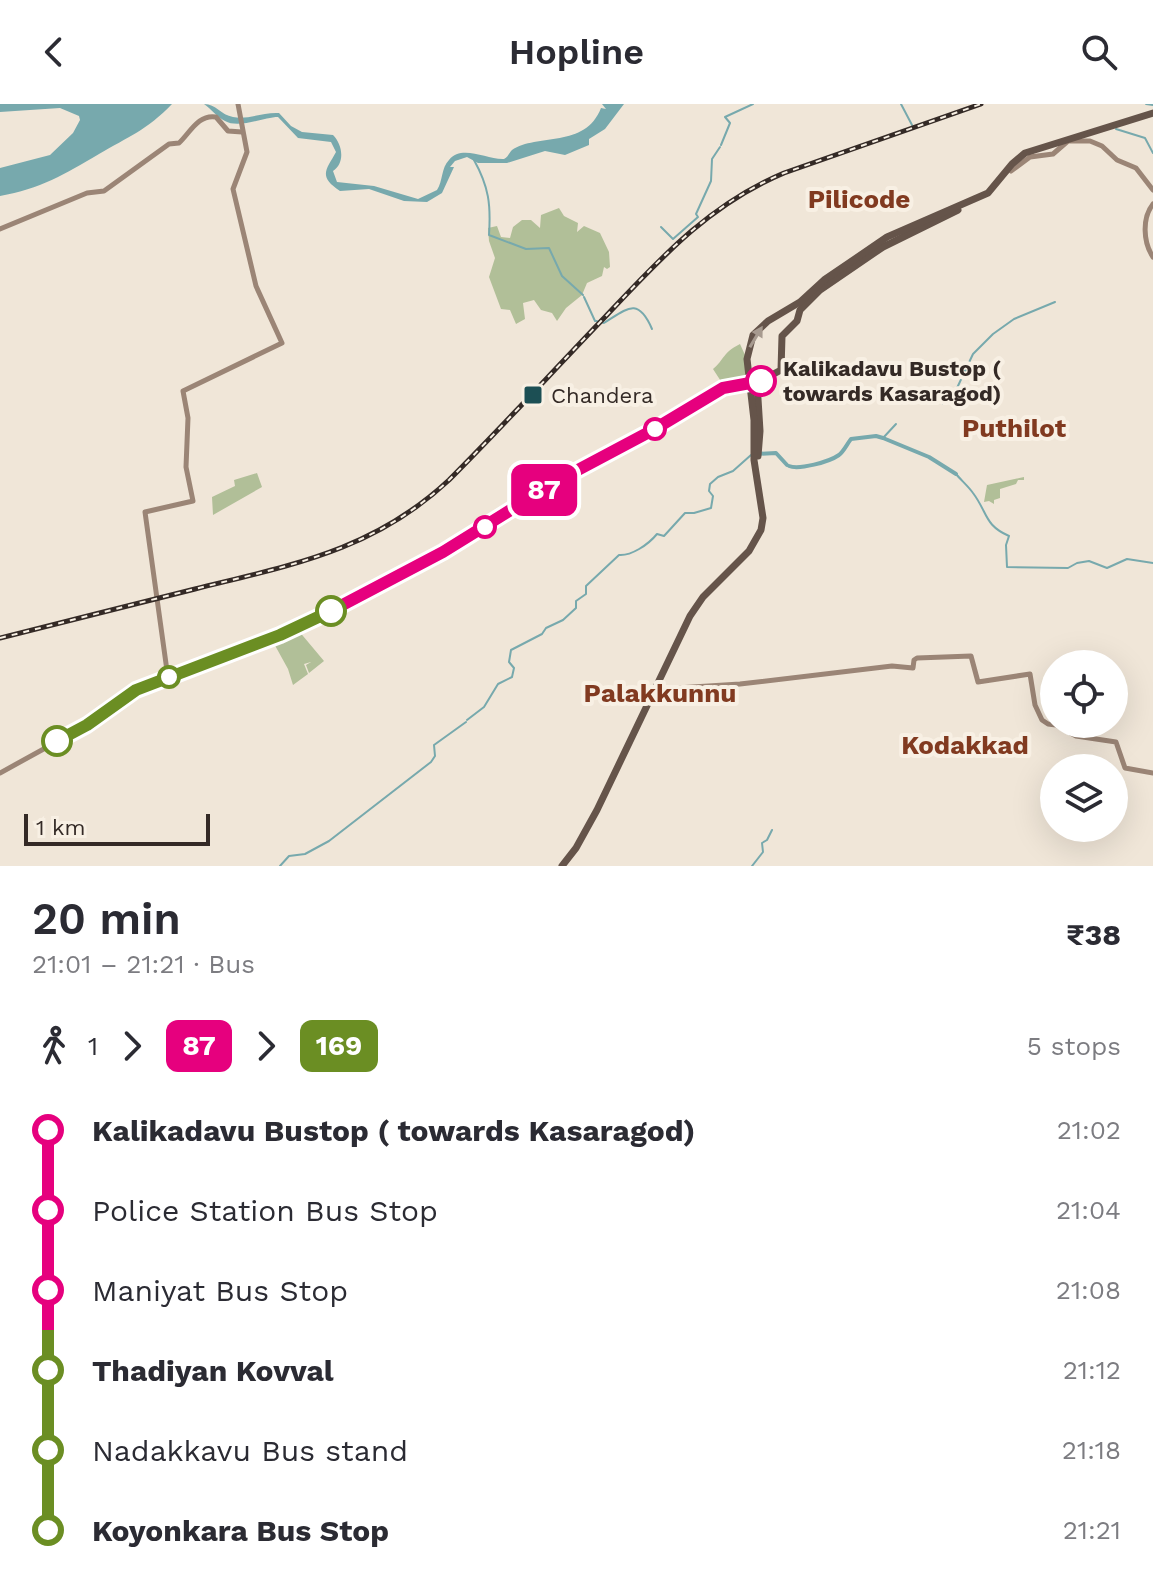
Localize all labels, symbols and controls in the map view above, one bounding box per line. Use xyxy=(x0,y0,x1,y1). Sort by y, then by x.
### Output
icon: back xyxy=(32,30,76,74)
icon: search xyxy=(1077,30,1121,74)
text: Hopline xyxy=(509,31,644,73)
district label: Pilicode xyxy=(808,184,910,214)
one-way arrow xyxy=(748,325,763,348)
place label: Kalikadavu Bustop ( towards Kasaragod) xyxy=(783,356,1001,406)
marker: Kalikadavu Bustop ( towards Kasaragod) xyxy=(746,366,776,396)
place label: Chandera xyxy=(551,383,653,408)
marker: Chandera xyxy=(522,384,544,406)
district label: Puthilot xyxy=(962,413,1067,443)
unlabelled marker xyxy=(644,418,666,440)
line badge: 87 xyxy=(508,464,580,516)
text: 87 xyxy=(527,473,561,506)
unlabelled marker xyxy=(474,516,496,538)
unlabelled marker xyxy=(316,596,346,626)
map controls xyxy=(1040,650,1128,842)
button: locate xyxy=(1040,650,1128,738)
unlabelled marker xyxy=(158,666,180,688)
district label: Palakkunnu xyxy=(584,678,736,708)
unlabelled marker xyxy=(42,726,72,756)
district label: Kodakkad xyxy=(901,730,1029,760)
button: layers xyxy=(1040,754,1128,842)
scale bar xyxy=(24,810,210,846)
text: 1 km xyxy=(36,815,86,840)
text: 20 min xyxy=(32,893,181,945)
text: ₹38 xyxy=(1066,917,1121,952)
text: 21:01 – 21:21 · Bus xyxy=(32,949,255,979)
icon: walk xyxy=(32,1024,76,1068)
icon: forward xyxy=(110,1024,154,1068)
icon: forward xyxy=(244,1024,288,1068)
text: 87 xyxy=(182,1029,216,1062)
text: 169 xyxy=(316,1029,362,1062)
text: 1 xyxy=(88,1031,98,1061)
text: 5 stops xyxy=(1027,1031,1121,1061)
text: Kalikadavu Bustop ( towards Kasaragod) xyxy=(92,1113,695,1148)
text: 21:02 xyxy=(1057,1115,1121,1145)
text: Police Station Bus Stop xyxy=(92,1193,438,1228)
text: 21:04 xyxy=(1056,1195,1121,1225)
text: Maniyat Bus Stop xyxy=(92,1273,348,1308)
text: 21:08 xyxy=(1056,1275,1121,1305)
text: Thadiyan Kovval xyxy=(92,1353,334,1388)
text: 21:12 xyxy=(1063,1355,1121,1385)
text: Nadakkavu Bus stand xyxy=(92,1433,408,1468)
text: 21:18 xyxy=(1062,1435,1121,1465)
text: Koyonkara Bus Stop xyxy=(92,1513,389,1548)
text: 21:21 xyxy=(1063,1515,1121,1545)

